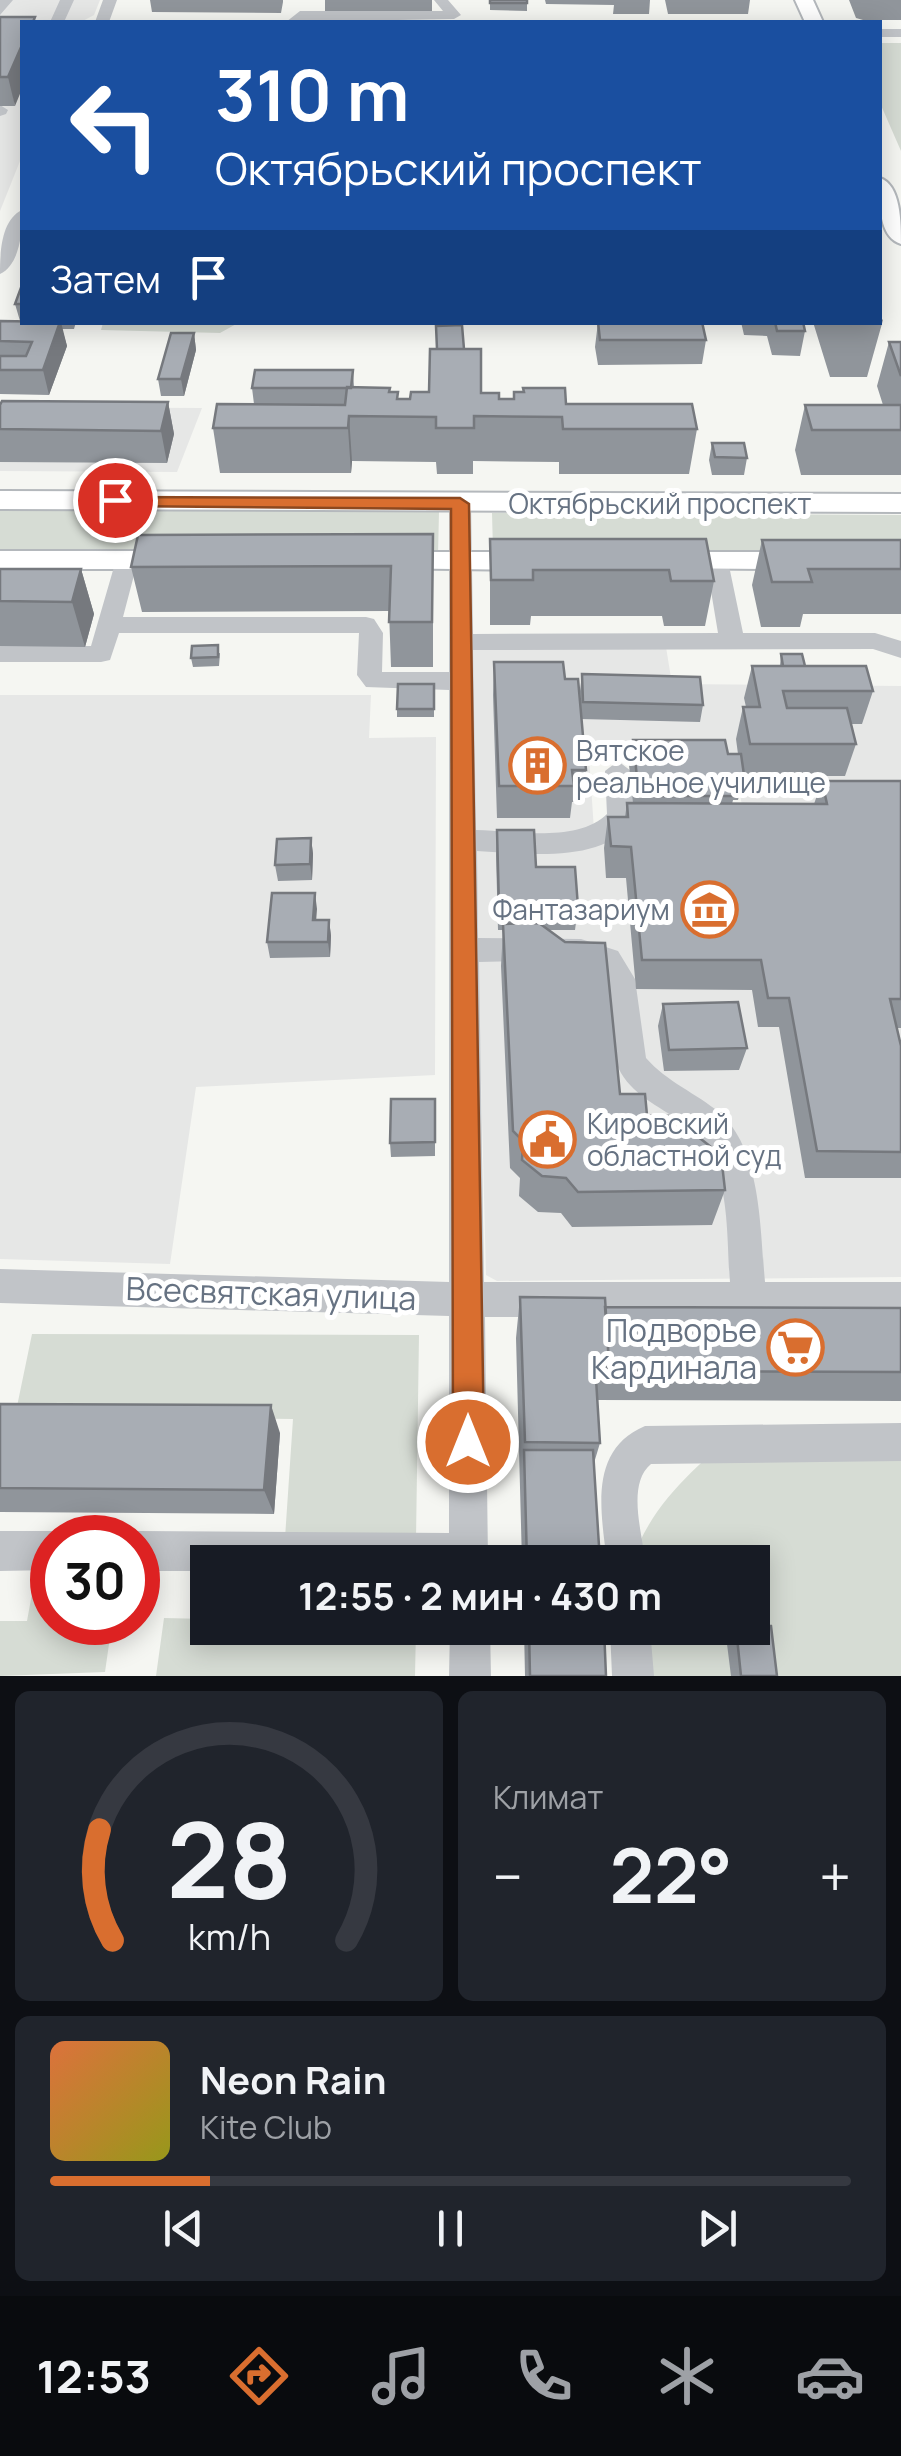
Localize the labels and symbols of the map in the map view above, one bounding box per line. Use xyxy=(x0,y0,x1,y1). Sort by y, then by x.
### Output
pin xyxy=(73,458,158,543)
street label: Октябрьский проспект xyxy=(509,484,811,522)
place label: Вятское реальное училище xyxy=(576,731,826,801)
building icon: Вятское реальное училище xyxy=(507,736,567,796)
museum icon: Фантазариум xyxy=(679,879,739,939)
place label: Фантазариум xyxy=(492,890,670,928)
place label: Кировский областной суд xyxy=(587,1104,781,1174)
public building icon: Кировский областной суд xyxy=(518,1109,578,1169)
street label: Всесвятская улица xyxy=(125,1266,417,1320)
place label: Подворье Кардинала xyxy=(591,1308,757,1389)
supermarket icon: Подворье Кардинала xyxy=(766,1318,826,1378)
position arrow xyxy=(416,1390,520,1494)
speed limit sign: 30 xyxy=(30,1515,160,1645)

